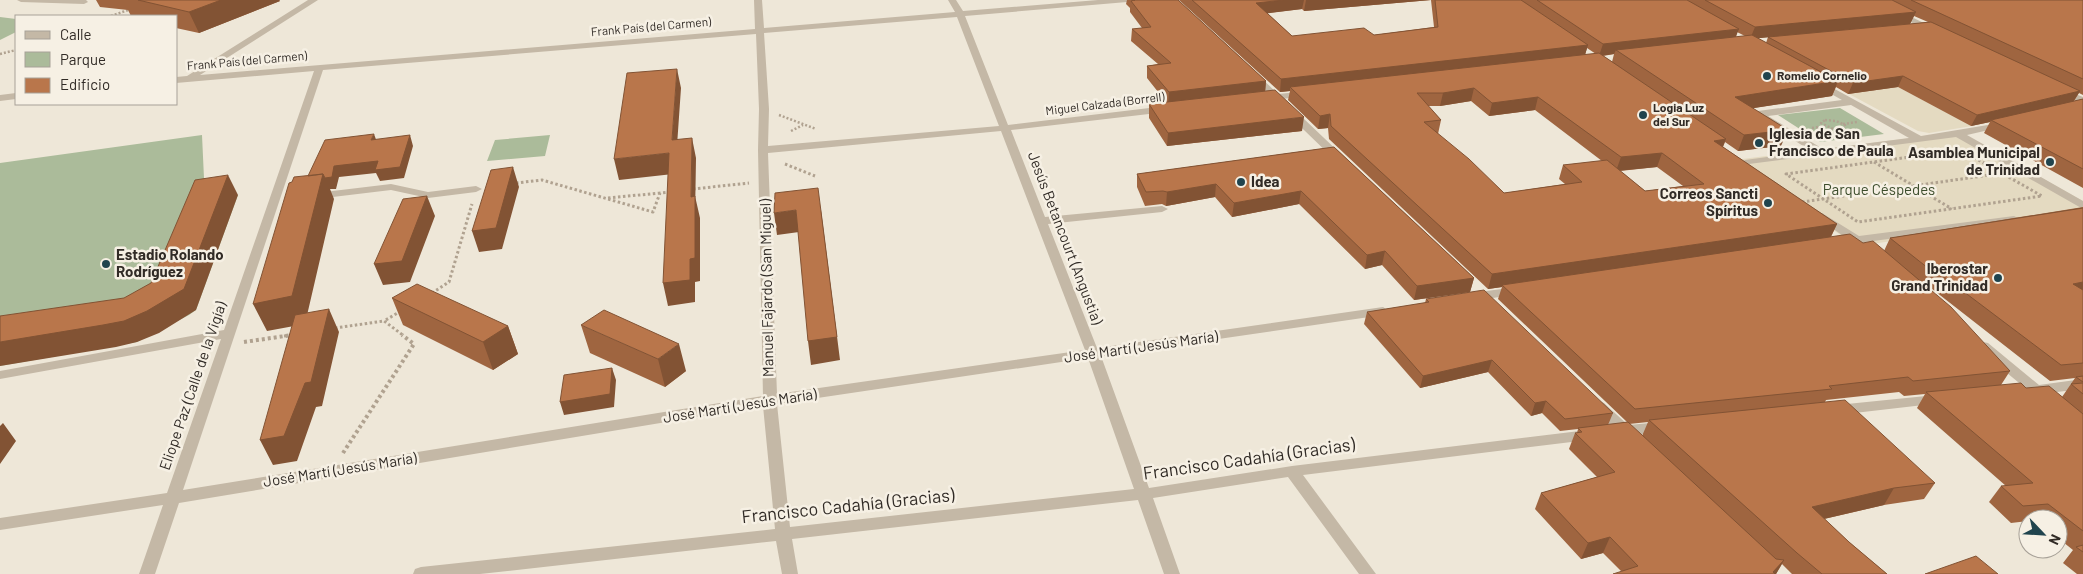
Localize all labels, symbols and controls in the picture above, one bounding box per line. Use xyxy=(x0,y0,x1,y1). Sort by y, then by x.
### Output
street label: Frank País (del Carmen) xyxy=(590,14,713,38)
legend xyxy=(15,15,178,105)
text: Calle xyxy=(60,25,92,43)
street label: Frank País (del Carmen) xyxy=(186,48,309,72)
text: Parque xyxy=(60,50,106,68)
place label: Romelio Cornelio xyxy=(1777,68,1867,82)
marker: Romelio Cornelio xyxy=(1761,70,1773,82)
text: Edificio xyxy=(60,75,110,93)
street label: Miguel Calzada (Borrell) xyxy=(1045,89,1166,117)
place label: Logia Luz del Sur xyxy=(1653,100,1704,128)
marker: Logia Luz del Sur xyxy=(1637,109,1649,121)
place label: Iglesia de San Francisco de Paula xyxy=(1769,124,1894,159)
marker: Iglesia de San Francisco de Paula xyxy=(1753,137,1765,149)
place label: Asamblea Municipal de Trinidad xyxy=(1908,143,2040,178)
street label: Jesús Betancourt (Angustia) xyxy=(1025,149,1107,327)
marker: Asamblea Municipal de Trinidad xyxy=(2044,156,2056,168)
place label: Idea xyxy=(1251,172,1280,190)
marker: Idea xyxy=(1235,176,1247,188)
park label: Parque Céspedes xyxy=(1823,180,1935,198)
place label: Correos Sancti Spíritus xyxy=(1660,184,1758,219)
marker: Correos Sancti Spíritus xyxy=(1762,197,1774,209)
street label: Manuel Fajardo (San Miguel) xyxy=(755,199,777,377)
place label: Estadio Rolando Rodríguez xyxy=(116,245,224,280)
marker: Estadio Rolando Rodríguez xyxy=(100,258,112,270)
place label: Iberostar Grand Trinidad xyxy=(1891,259,1988,294)
marker: Iberostar Grand Trinidad xyxy=(1992,272,2004,284)
street label: Eliope Paz (Calle de la Vigía) xyxy=(155,299,229,472)
street label: José Martí (Jesús María) xyxy=(1063,326,1219,366)
street label: José Martí (Jesús María) xyxy=(662,384,818,426)
street label: Francisco Cadahía (Gracias) xyxy=(1141,432,1357,484)
street label: José Martí (Jesús María) xyxy=(262,448,418,490)
street label: Francisco Cadahía (Gracias) xyxy=(740,483,956,527)
north arrow xyxy=(2018,509,2068,559)
text: N xyxy=(2046,532,2065,548)

